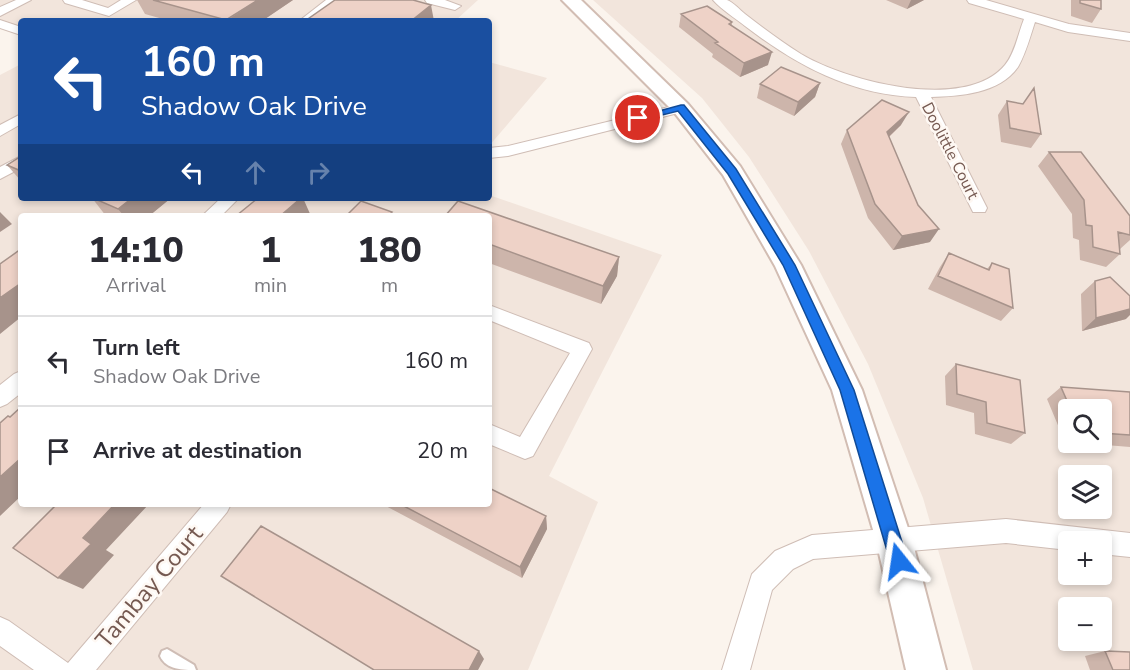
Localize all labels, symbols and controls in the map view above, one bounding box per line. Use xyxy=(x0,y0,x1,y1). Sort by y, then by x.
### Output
text: 160 m xyxy=(141,34,265,91)
icon: left xyxy=(42,42,120,120)
text: Shadow Oak Drive xyxy=(141,88,367,125)
pin xyxy=(612,92,663,143)
street label: Doolittle Court xyxy=(916,99,984,204)
icon: arrive xyxy=(621,101,654,134)
icon: left xyxy=(176,156,209,189)
icon: ahead xyxy=(239,156,272,189)
icon: right xyxy=(302,156,335,189)
text: 14:10 xyxy=(88,226,184,275)
text: 1 xyxy=(260,226,281,275)
text: 180 xyxy=(357,226,422,275)
text: Arrival xyxy=(106,272,166,299)
text: min xyxy=(254,272,287,299)
text: m xyxy=(381,272,398,299)
text: Turn left xyxy=(93,333,180,363)
icon: left xyxy=(42,345,75,378)
text: 160 m xyxy=(404,346,468,376)
text: Shadow Oak Drive xyxy=(93,363,260,390)
map controls xyxy=(1058,399,1112,651)
button: search xyxy=(1058,399,1112,453)
icon: arrive xyxy=(42,435,75,468)
text: Arrive at destination xyxy=(93,436,302,466)
text: 20 m xyxy=(417,436,468,466)
button: layers xyxy=(1058,465,1112,519)
street label: Tambay Court xyxy=(88,519,210,655)
position arrow xyxy=(867,529,931,593)
button: + xyxy=(1058,531,1112,585)
button: − xyxy=(1058,597,1112,651)

